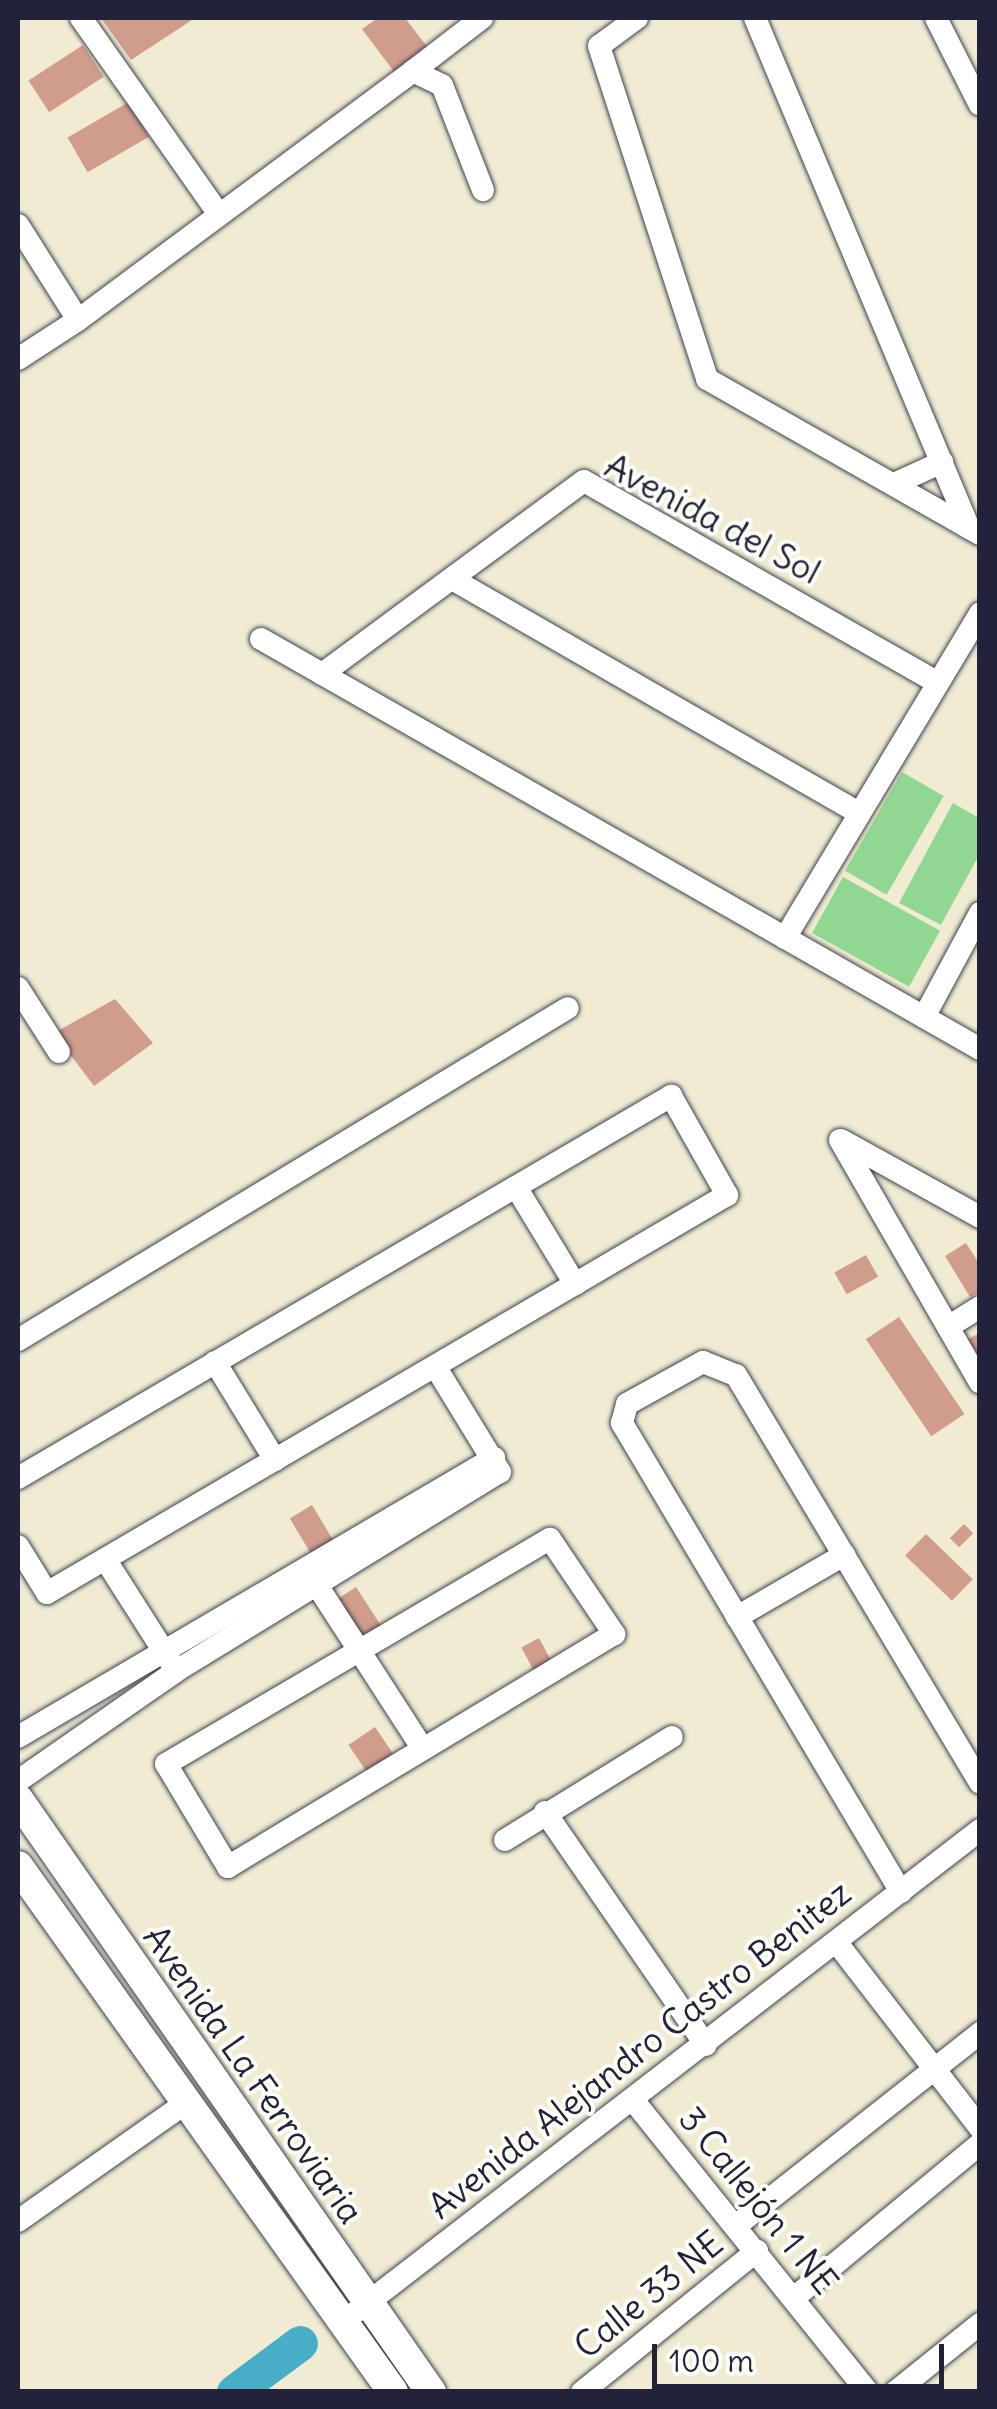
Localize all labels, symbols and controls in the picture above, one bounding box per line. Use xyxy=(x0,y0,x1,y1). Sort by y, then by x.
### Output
street label: Avenida del Sol xyxy=(598,444,828,592)
street label: Avenida Alejandro Castro Benitez xyxy=(420,1871,858,2227)
street label: Avenida La Ferroviaria xyxy=(135,1917,373,2231)
street label: 3 Callejón 1 NE xyxy=(671,2098,847,2302)
street label: Calle 33 NE xyxy=(565,2222,731,2366)
scale bar xyxy=(657,2324,950,2386)
text: 100 m xyxy=(669,2342,754,2380)

